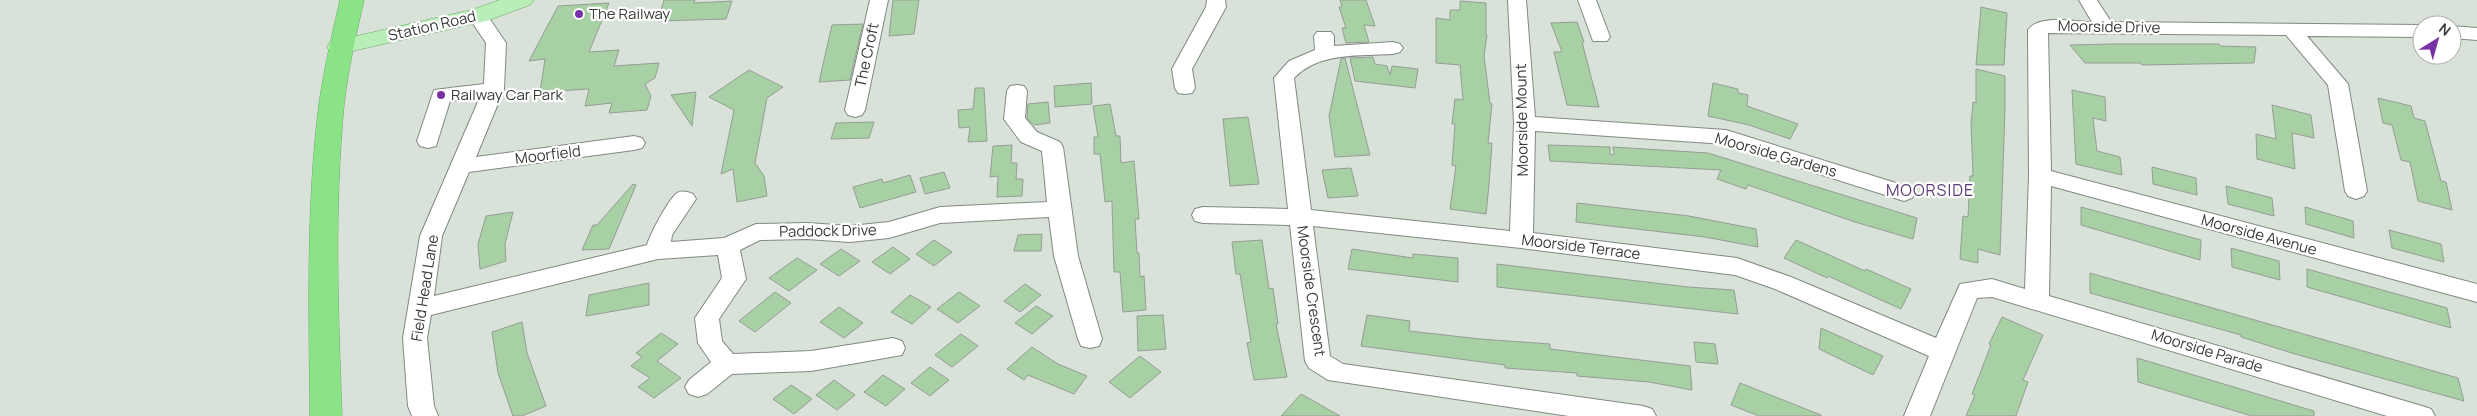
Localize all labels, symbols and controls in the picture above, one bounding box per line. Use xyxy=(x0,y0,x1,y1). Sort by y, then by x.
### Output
place label: The Railway xyxy=(589,3,670,24)
street label: Station Road xyxy=(386,5,478,46)
marker: The Railway xyxy=(573,8,585,20)
street label: Moorside Drive xyxy=(2058,15,2161,38)
north arrow xyxy=(2412,15,2462,65)
text: N xyxy=(2435,19,2455,40)
street label: The Croft xyxy=(849,21,884,89)
street label: Moorside Mount xyxy=(1510,63,1533,177)
place label: Railway Car Park xyxy=(451,84,564,105)
marker: Railway Car Park xyxy=(435,89,447,101)
street label: Moorside Gardens xyxy=(1713,127,1840,182)
street label: Moorfield xyxy=(514,140,582,169)
district label: MOORSIDE xyxy=(1886,179,1974,201)
street label: Moorside Avenue xyxy=(2199,209,2319,260)
street label: Paddock Drive xyxy=(779,219,877,242)
street label: Moorside Crescent xyxy=(1292,224,1331,358)
street label: Moorside Terrace xyxy=(1520,229,1642,264)
street label: Field Head Lane xyxy=(406,233,443,343)
street label: Moorside Parade xyxy=(2149,324,2266,378)

